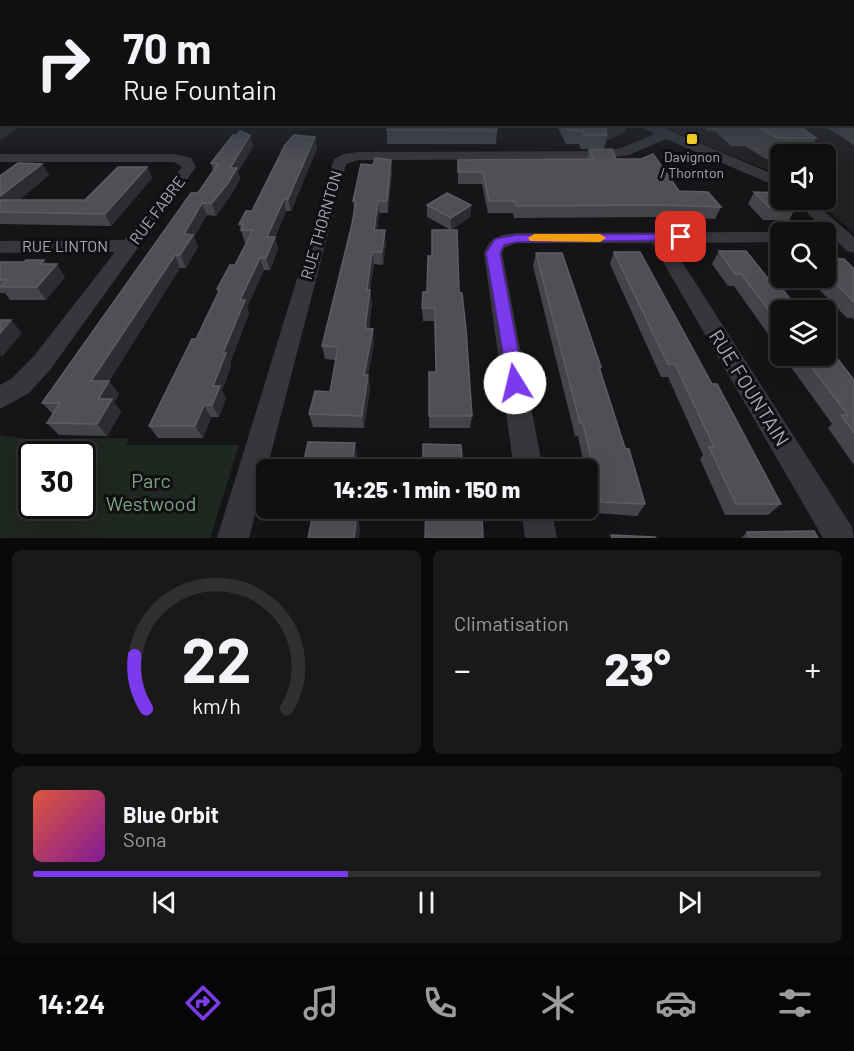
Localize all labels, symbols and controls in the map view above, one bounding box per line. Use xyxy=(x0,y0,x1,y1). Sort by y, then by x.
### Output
text: 70 m xyxy=(123,22,211,72)
icon: right xyxy=(24,24,102,102)
text: Rue Fountain xyxy=(123,73,277,105)
marker: Davignon / Thornton xyxy=(685,132,699,146)
map controls xyxy=(770,144,836,366)
button: sound xyxy=(770,144,836,210)
place label: Davignon / Thornton xyxy=(660,148,724,181)
street label: RUE THORNTON xyxy=(296,168,345,281)
street label: RUE FABRE xyxy=(125,172,188,248)
pin xyxy=(655,211,706,262)
icon: arrive xyxy=(664,220,697,253)
button: search xyxy=(770,222,836,288)
street label: RUE LINTON xyxy=(22,236,108,255)
button: layers xyxy=(770,300,836,366)
street label: RUE FOUNTAIN xyxy=(705,325,795,450)
position arrow xyxy=(483,351,547,415)
speed limit sign: 30 xyxy=(18,441,96,519)
park label: Parc Westwood xyxy=(106,468,196,515)
text: 14:25 · 1 min · 150 m xyxy=(334,476,520,502)
text: Climatisation xyxy=(454,611,569,635)
text: 22 xyxy=(182,621,251,695)
text: 23° xyxy=(604,641,671,695)
text: − xyxy=(454,649,471,689)
text: + xyxy=(804,649,821,689)
text: km/h xyxy=(192,693,241,718)
text: Blue Orbit xyxy=(123,801,219,827)
text: Sona xyxy=(123,827,167,851)
icon: previous xyxy=(148,886,181,919)
icon: pause xyxy=(410,886,443,919)
icon: next xyxy=(673,886,706,919)
icon: directions xyxy=(182,982,224,1024)
icon: music xyxy=(300,982,342,1024)
icon: phone xyxy=(419,982,461,1024)
icon: climate xyxy=(537,982,579,1024)
icon: car xyxy=(655,982,697,1024)
icon: filters xyxy=(774,982,816,1024)
text: 14:24 xyxy=(38,987,105,1019)

